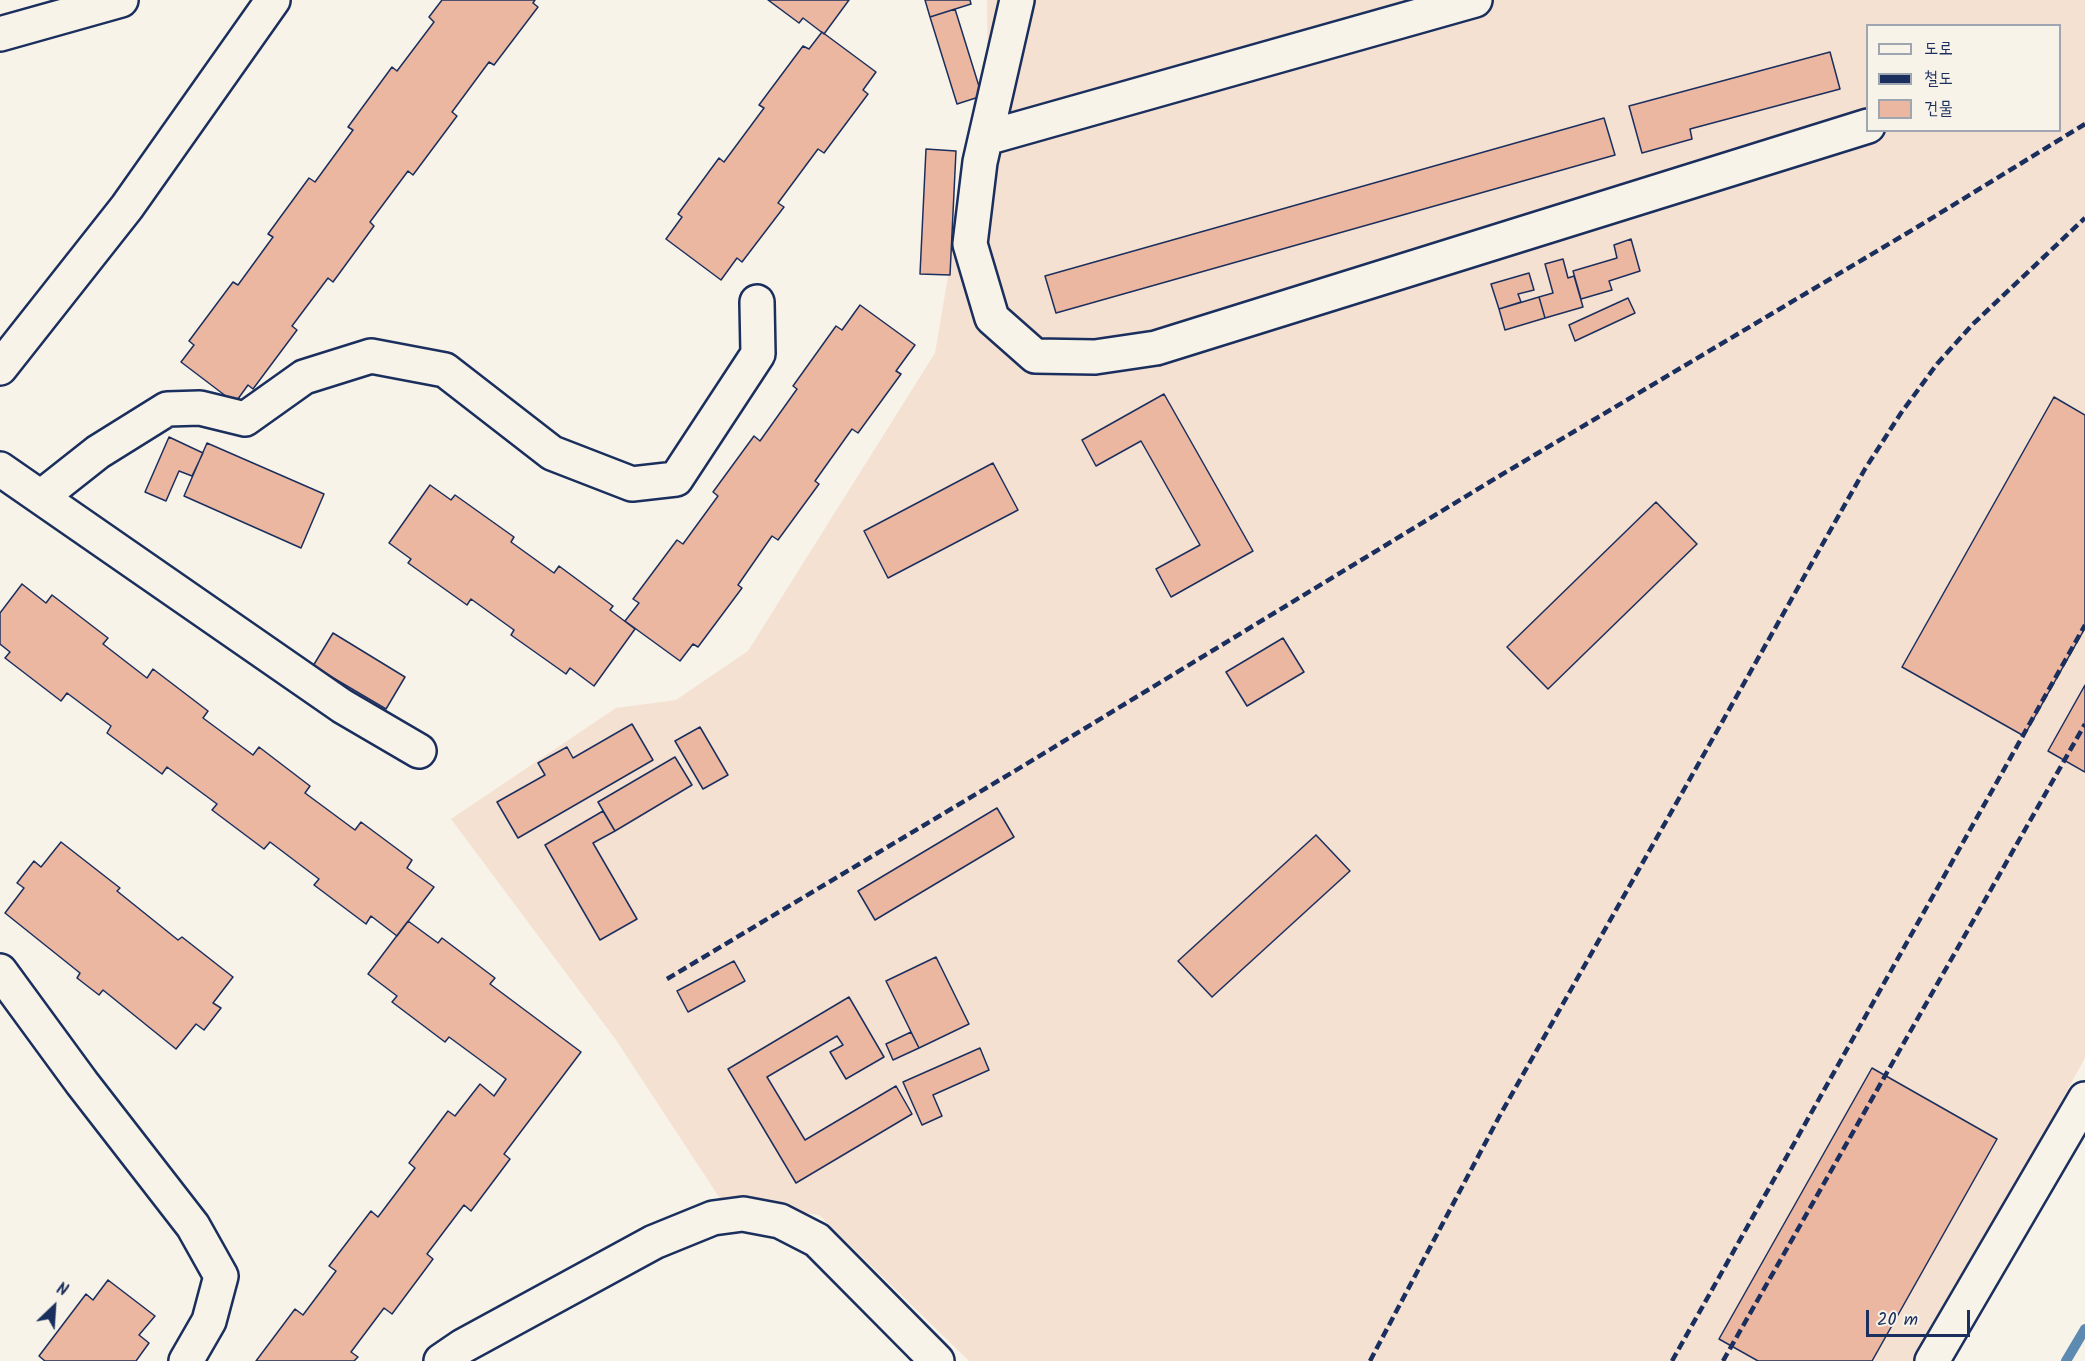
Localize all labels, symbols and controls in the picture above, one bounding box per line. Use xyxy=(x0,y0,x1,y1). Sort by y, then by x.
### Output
legend xyxy=(1866,24,2061,132)
text: 도로 xyxy=(1924,35,1953,64)
text: 철도 xyxy=(1924,65,1953,94)
text: 건물 xyxy=(1924,95,1953,124)
north arrow xyxy=(24,1277,84,1337)
text: N xyxy=(52,1277,72,1304)
scale bar xyxy=(1869,1298,1972,1336)
text: 20 m xyxy=(1877,1306,1918,1335)

